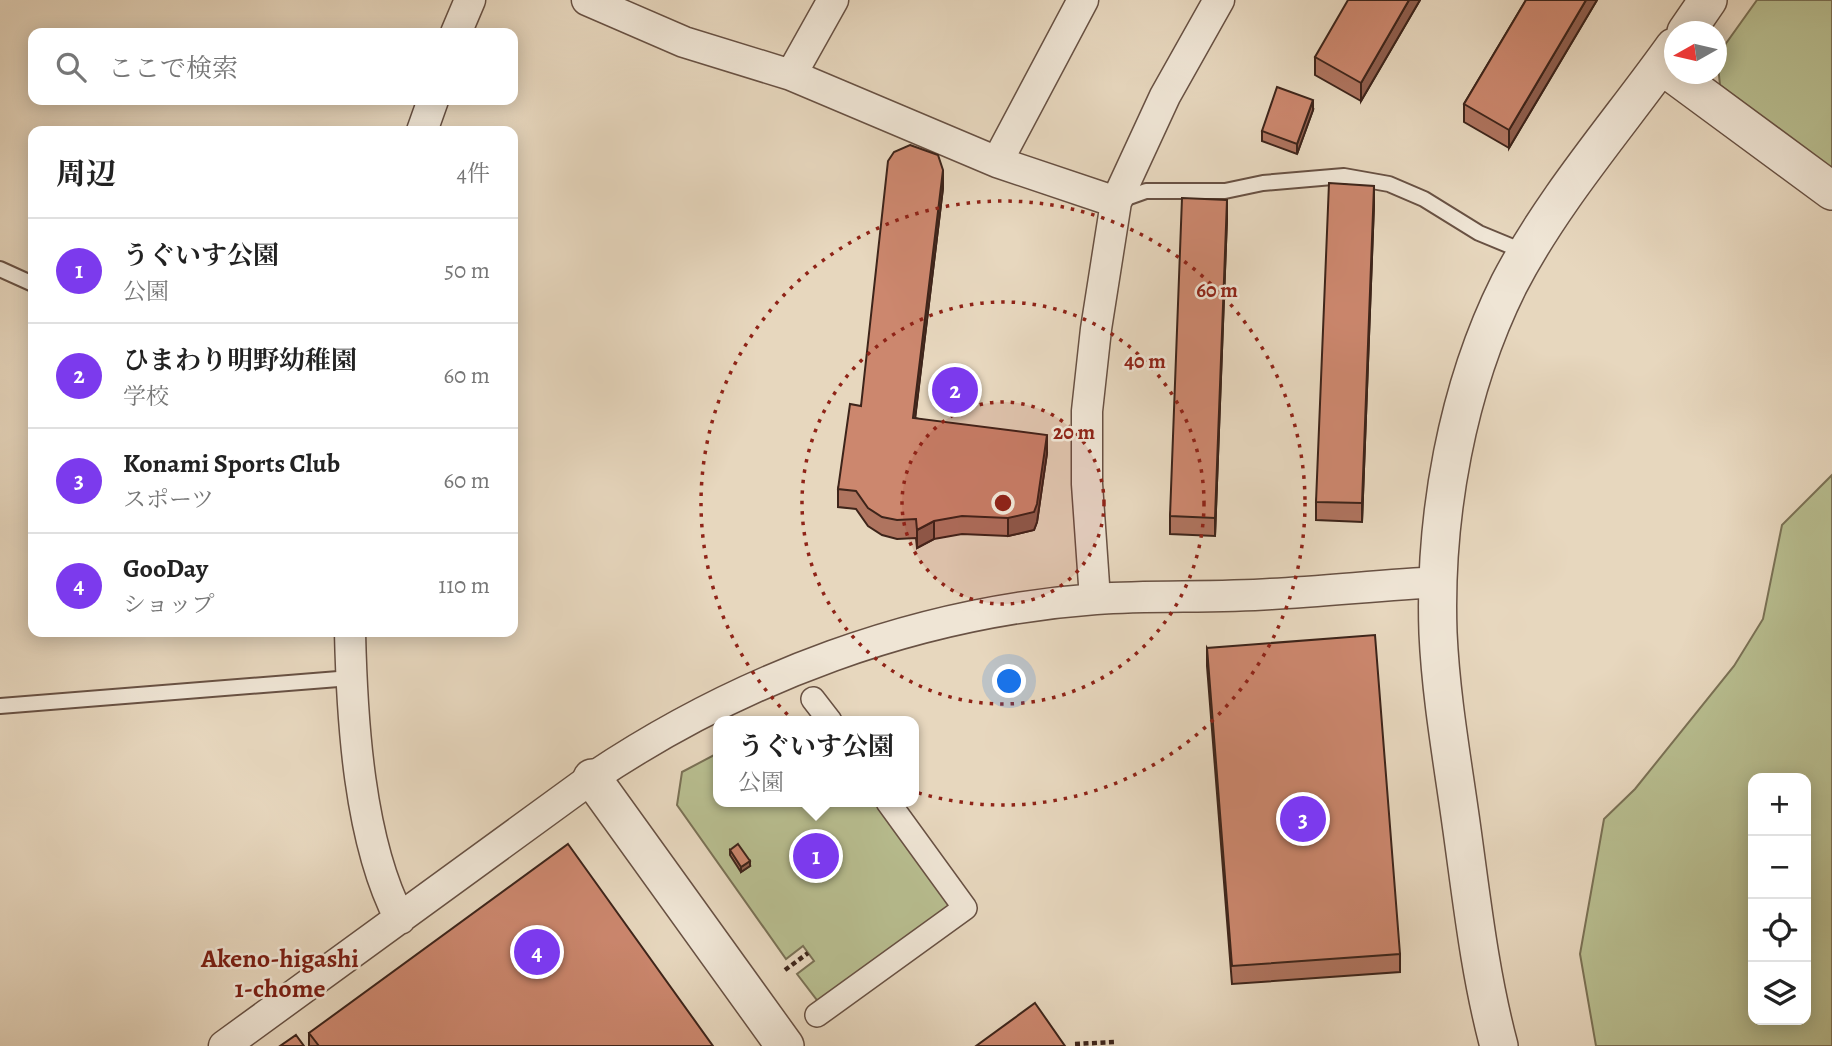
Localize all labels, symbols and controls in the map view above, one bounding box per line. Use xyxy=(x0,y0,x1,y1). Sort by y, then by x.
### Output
north arrow xyxy=(1664,21,1727,84)
search box xyxy=(28,28,518,105)
icon: search xyxy=(52,48,90,86)
text: ここで検索 xyxy=(108,51,238,86)
text: 周辺 xyxy=(56,154,116,194)
text: 4件 xyxy=(457,158,490,189)
text: うぐいす公園 xyxy=(123,238,279,273)
text: 1 xyxy=(75,255,83,286)
text: 50 m xyxy=(444,255,490,286)
text: 公園 xyxy=(123,276,169,307)
text: 60 m xyxy=(1196,276,1238,304)
text: ひまわり明野幼稚園 xyxy=(123,343,357,378)
text: 40 m xyxy=(1124,347,1166,375)
text: 2 xyxy=(73,360,85,391)
text: 60 m xyxy=(443,360,490,391)
pin: 2 xyxy=(932,364,978,416)
text: 学校 xyxy=(123,381,169,412)
text: 20 m xyxy=(1053,418,1095,446)
text: Konami Sports Club xyxy=(123,446,340,481)
text: 3 xyxy=(74,465,84,496)
text: 60 m xyxy=(443,465,490,496)
text: スポーツ xyxy=(123,484,214,515)
centre of rings xyxy=(991,491,1015,515)
text: GooDay xyxy=(123,551,208,586)
text: 4 xyxy=(74,570,84,601)
text: 110 m xyxy=(438,570,490,601)
text: ショップ xyxy=(123,589,215,620)
your location xyxy=(992,664,1026,698)
popup xyxy=(713,716,919,807)
text: うぐいす公園 xyxy=(738,729,894,764)
text: 公園 xyxy=(738,767,784,798)
map controls xyxy=(1748,773,1811,1025)
button: + xyxy=(1748,773,1811,836)
pin: 3 xyxy=(1280,793,1326,845)
pin: 1 xyxy=(793,830,839,882)
button: − xyxy=(1748,836,1811,899)
button: locate xyxy=(1748,899,1811,962)
pin: 4 xyxy=(514,926,560,978)
district label: Akeno-higashi 1-chome xyxy=(200,941,359,1006)
button: layers xyxy=(1748,962,1811,1025)

